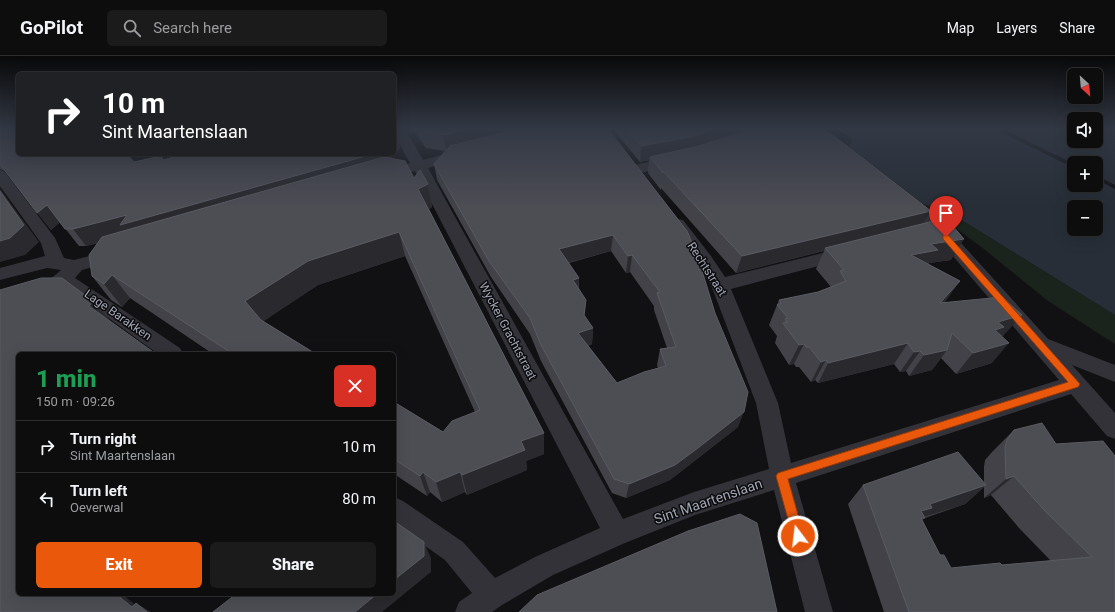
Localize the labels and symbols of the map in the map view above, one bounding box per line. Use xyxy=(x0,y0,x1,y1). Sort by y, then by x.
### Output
north arrow xyxy=(1067,68,1103,104)
pin xyxy=(929,196,963,237)
street label: Rechtstraat xyxy=(684,239,730,299)
street label: Wycker Grachtstraat xyxy=(476,280,540,382)
street label: Lage Barakken xyxy=(82,287,154,343)
street label: Sint Maartenslaan xyxy=(652,475,764,527)
position arrow xyxy=(777,515,819,557)

